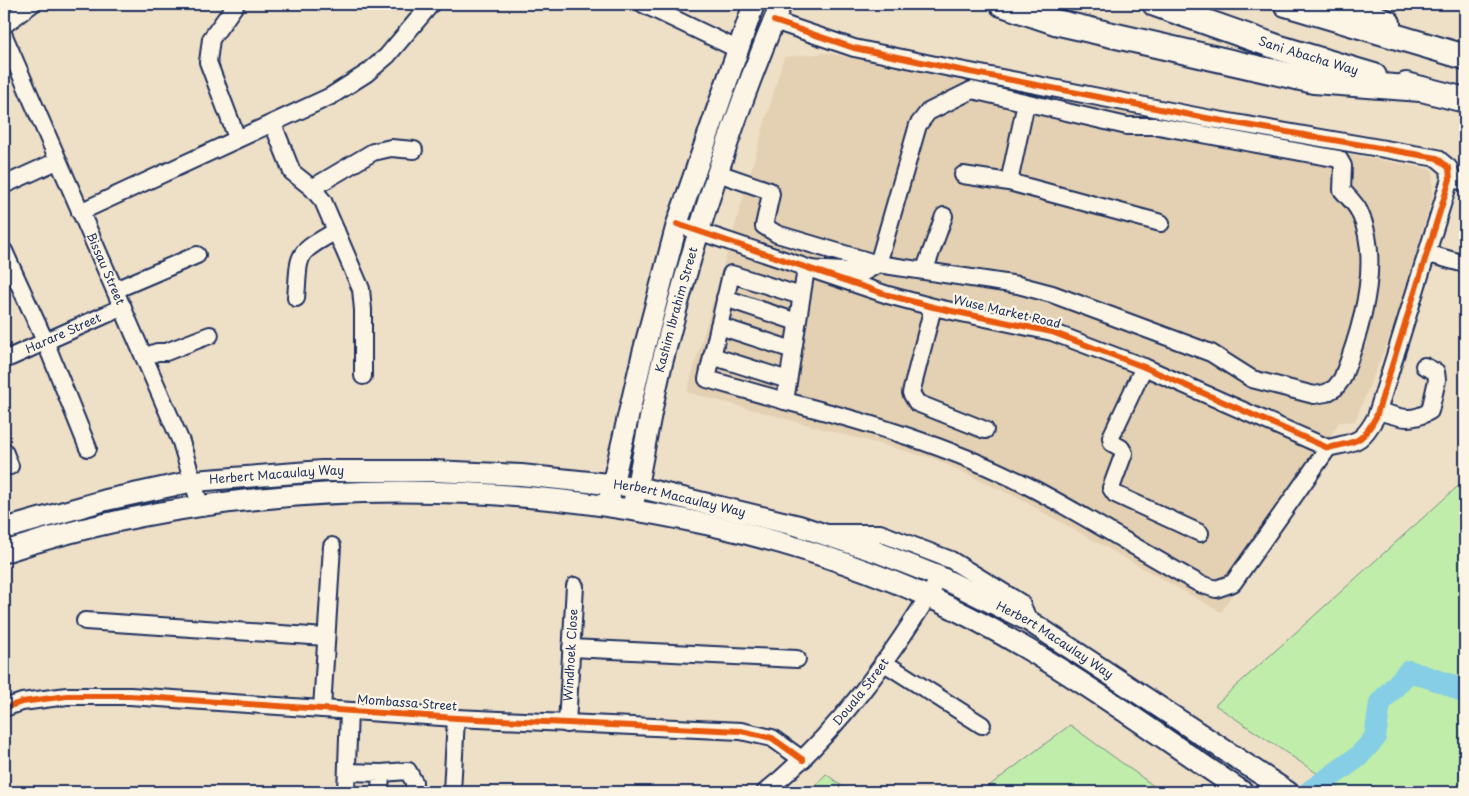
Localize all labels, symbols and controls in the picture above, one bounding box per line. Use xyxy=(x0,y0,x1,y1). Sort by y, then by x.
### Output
street label: Sani Abacha Way xyxy=(1256,31,1361,79)
street label: Bissau Street xyxy=(83,229,130,308)
street label: Kashim Ibrahim Street xyxy=(650,244,702,374)
street label: Wuse Market Road xyxy=(952,290,1063,332)
street label: Harare Street xyxy=(22,308,104,357)
street label: Herbert Macaulay Way xyxy=(208,461,344,488)
street label: Herbert Macaulay Way xyxy=(613,475,748,521)
street label: Herbert Macaulay Way xyxy=(993,596,1118,683)
street label: Windhoek Close xyxy=(558,608,582,702)
street label: Douala Street xyxy=(828,654,893,729)
street label: Mombassa Street xyxy=(356,690,458,714)

